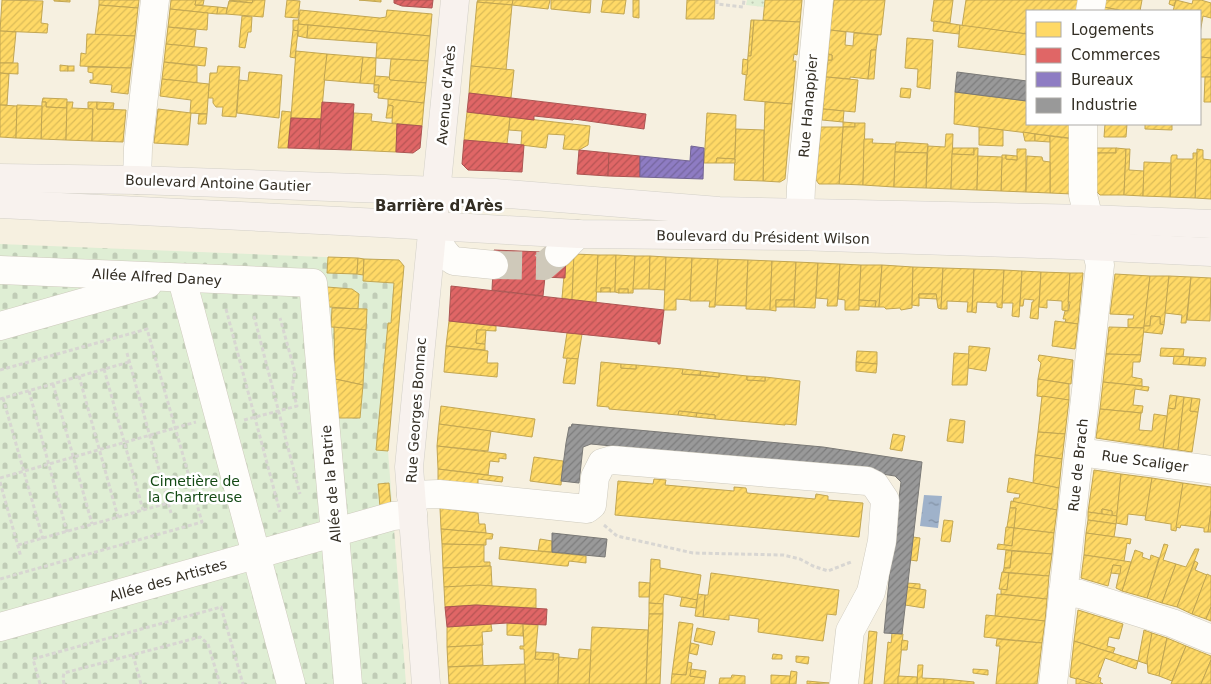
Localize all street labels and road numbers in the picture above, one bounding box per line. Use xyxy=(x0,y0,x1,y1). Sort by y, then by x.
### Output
street label: Avenue d'Arès xyxy=(434,44,458,146)
street label: Rue Hanappier xyxy=(796,53,821,158)
street label: Boulevard Antoine Gautier xyxy=(125,172,311,194)
street label: Boulevard du Président Wilson xyxy=(656,227,870,247)
street label: Allée Alfred Daney xyxy=(92,266,222,288)
street label: Rue Georges Bonnac xyxy=(403,337,429,483)
street label: Rue de Brach xyxy=(1065,418,1091,512)
street label: Allée de la Patrie xyxy=(318,425,344,543)
street label: Rue Scaliger xyxy=(1101,447,1190,475)
street label: Allée des Artistes xyxy=(107,556,229,604)

